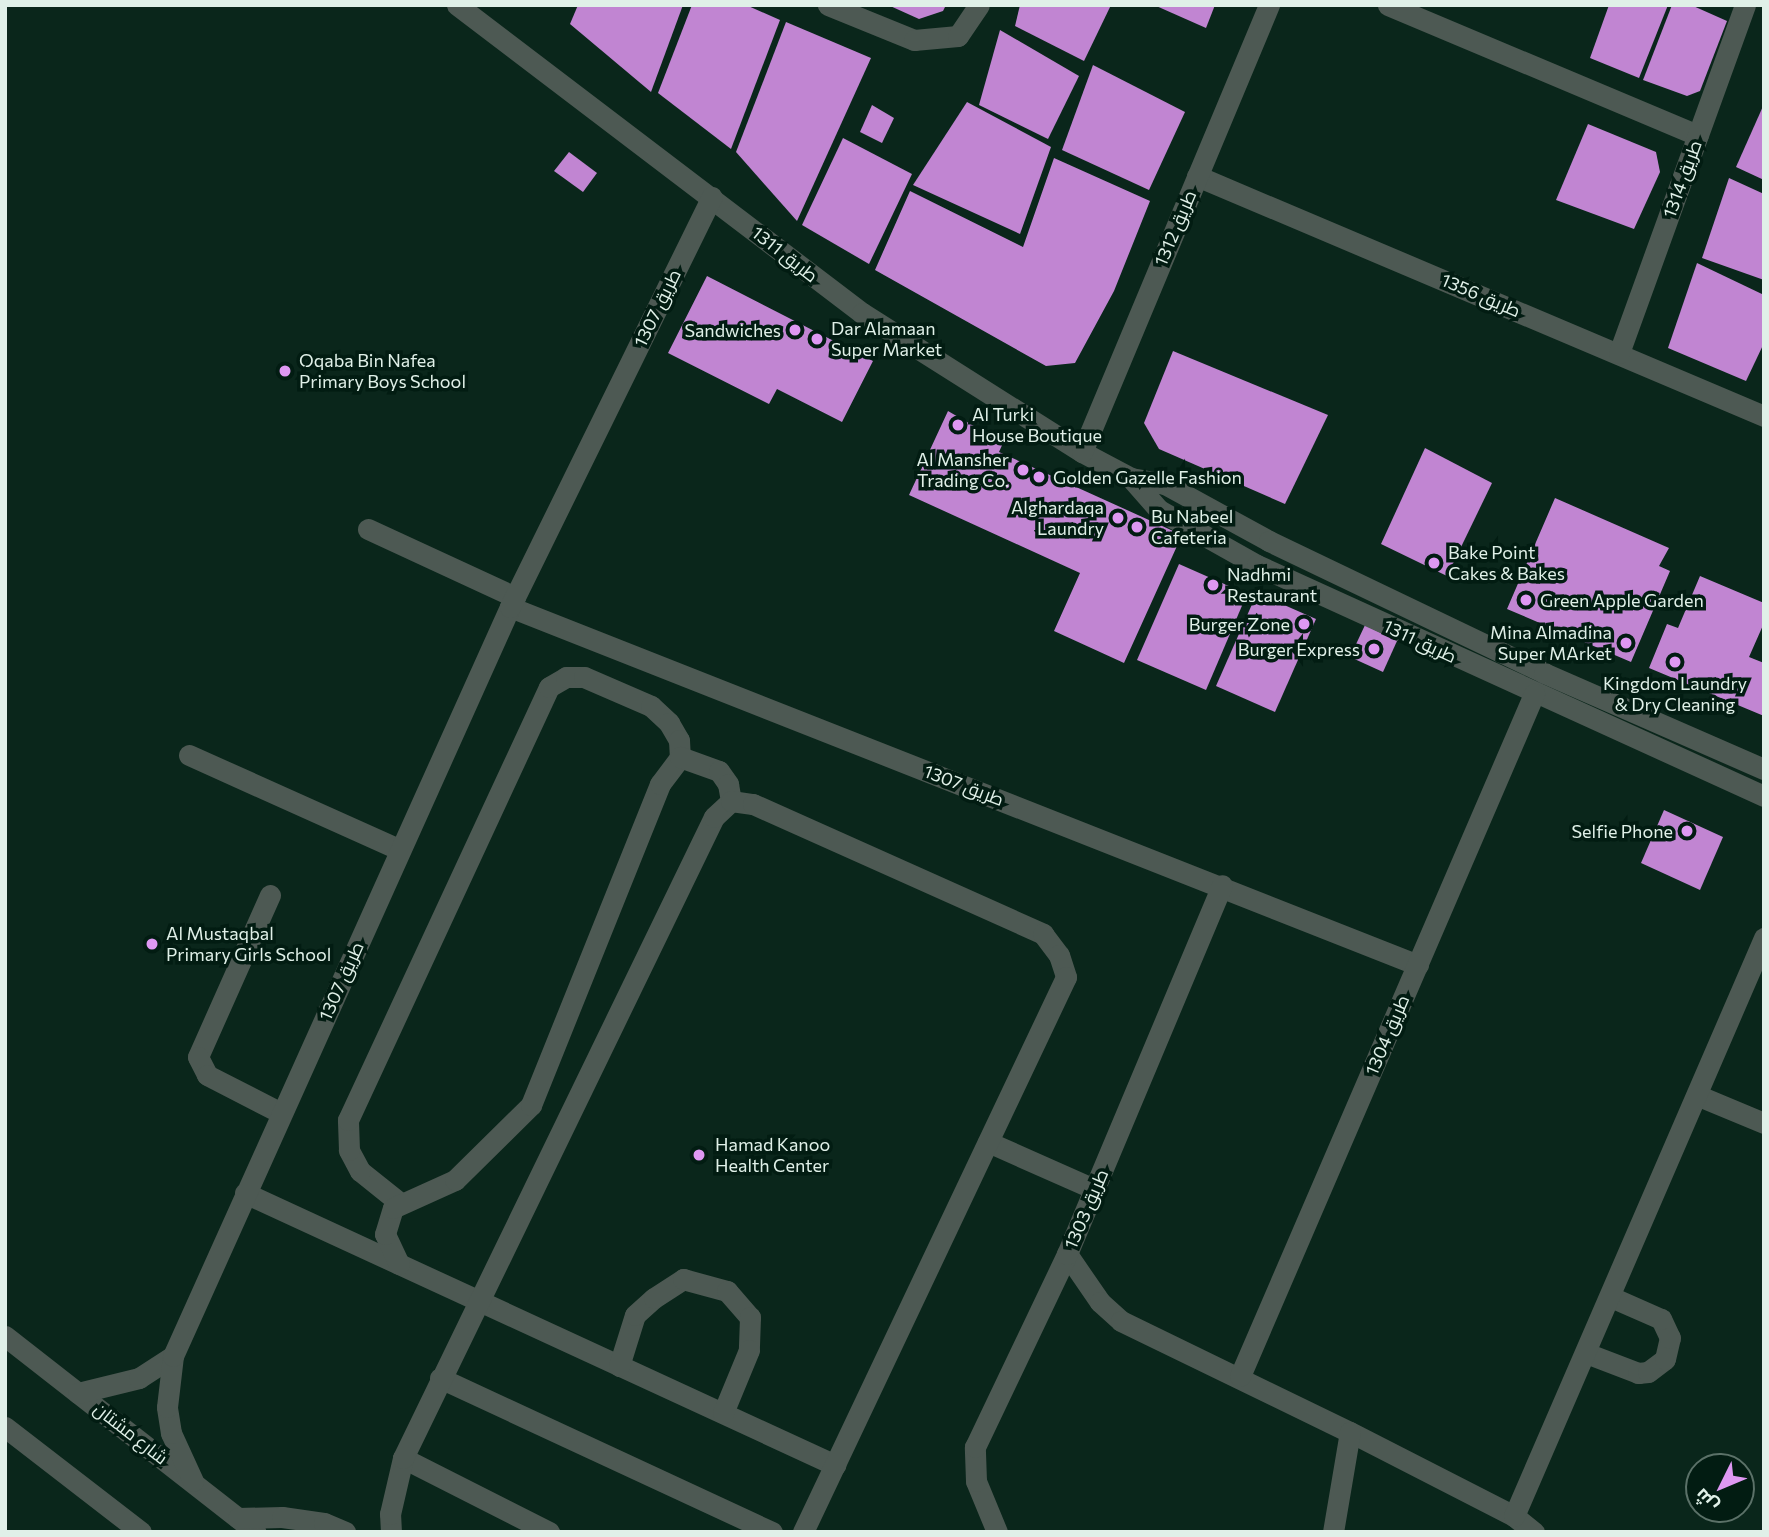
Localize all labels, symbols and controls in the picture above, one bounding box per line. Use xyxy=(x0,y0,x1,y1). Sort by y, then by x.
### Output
street label: طريق 1314 xyxy=(1658,137,1706,221)
street label: طريق 1312 xyxy=(1149,187,1201,269)
street label: طريق 1311 xyxy=(748,221,822,287)
street label: طريق 1307 xyxy=(629,266,685,350)
street label: طريق 1356 xyxy=(1438,269,1524,321)
place label: Dar Alamaan Super Market xyxy=(831,318,942,360)
place label: Sandwiches xyxy=(684,319,781,341)
marker: Sandwiches xyxy=(787,322,803,338)
marker: Dar Alamaan Super Market xyxy=(809,331,825,347)
place label: Oqaba Bin Nafea Primary Boys School xyxy=(299,350,466,392)
marker: Oqaba Bin Nafea Primary Boys School xyxy=(277,363,293,379)
place label: Al Turki House Boutique xyxy=(972,404,1102,446)
marker: Al Turki House Boutique xyxy=(950,417,966,433)
place label: Al Mansher Trading Co. xyxy=(917,449,1009,491)
marker: Al Mansher Trading Co. xyxy=(1015,462,1031,478)
place label: Golden Gazelle Fashion xyxy=(1053,466,1242,488)
marker: Golden Gazelle Fashion xyxy=(1031,469,1047,485)
place label: Alghardaqa Laundry xyxy=(1011,497,1104,540)
place label: Bu Nabeel Cafeteria xyxy=(1151,506,1233,548)
marker: Alghardaqa Laundry xyxy=(1110,510,1126,526)
marker: Bu Nabeel Cafeteria xyxy=(1129,519,1145,535)
place label: Bake Point Cakes & Bakes xyxy=(1448,542,1565,584)
marker: Bake Point Cakes & Bakes xyxy=(1426,555,1442,571)
place label: Nadhmi Restaurant xyxy=(1227,564,1317,606)
marker: Nadhmi Restaurant xyxy=(1205,577,1221,593)
place label: Green Apple Garden xyxy=(1540,589,1704,611)
marker: Green Apple Garden xyxy=(1518,592,1534,608)
place label: Burger Zone xyxy=(1189,613,1290,635)
street label: طريق 1311 xyxy=(1380,615,1460,667)
marker: Burger Zone xyxy=(1296,616,1312,632)
place label: Mina Almadina Super MArket xyxy=(1490,622,1612,664)
marker: Mina Almadina Super MArket xyxy=(1618,635,1634,651)
place label: Burger Express xyxy=(1238,638,1360,660)
marker: Burger Express xyxy=(1366,641,1382,657)
marker: Kingdom Laundry & Dry Cleaning xyxy=(1667,654,1683,670)
place label: Kingdom Laundry & Dry Cleaning xyxy=(1603,673,1747,716)
street label: طريق 1307 xyxy=(921,760,1007,810)
place label: Selfie Phone xyxy=(1572,820,1673,842)
marker: Selfie Phone xyxy=(1679,823,1695,839)
place label: Al Mustaqbal Primary Girls School xyxy=(166,923,331,965)
marker: Al Mustaqbal Primary Girls School xyxy=(144,936,160,952)
street label: طريق 1307 xyxy=(314,938,368,1024)
street label: طريق 1304 xyxy=(1360,992,1414,1078)
place label: Hamad Kanoo Health Center xyxy=(715,1134,830,1176)
marker: Hamad Kanoo Health Center xyxy=(689,1145,709,1165)
street label: طريق 1303 xyxy=(1060,1166,1112,1252)
street label: شارع مشتان xyxy=(90,1397,172,1469)
north arrow xyxy=(1685,1453,1755,1523)
text: ش xyxy=(1689,1485,1722,1518)

